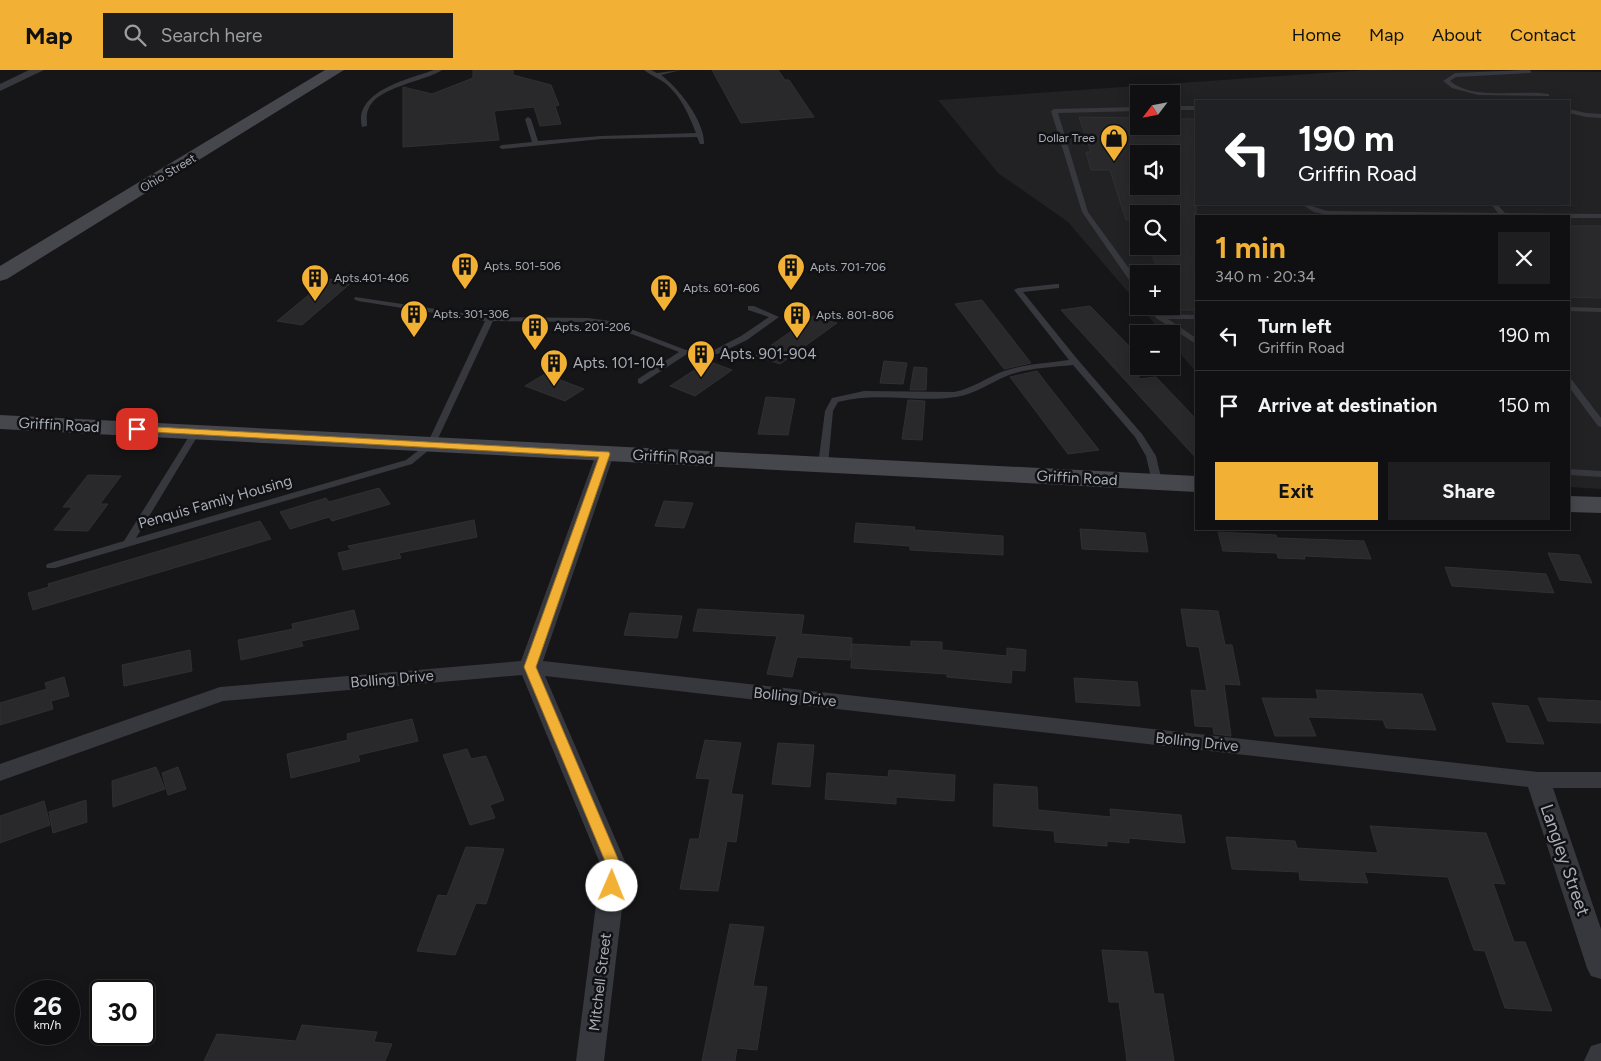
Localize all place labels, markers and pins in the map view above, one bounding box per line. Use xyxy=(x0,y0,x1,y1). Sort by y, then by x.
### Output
shop icon: Dollar Tree xyxy=(1099,123,1129,162)
place label: Dollar Tree xyxy=(1038,131,1095,145)
building icon: Apts. 501-506 xyxy=(450,251,480,290)
building icon: Apts. 701-706 xyxy=(776,252,806,291)
place label: Apts. 501-506 xyxy=(484,259,561,273)
place label: Apts. 701-706 xyxy=(810,260,886,274)
building icon: Apts.401-406 xyxy=(300,263,330,302)
place label: Apts.401-406 xyxy=(334,271,409,285)
building icon: Apts. 601-606 xyxy=(649,273,679,312)
place label: Apts. 601-606 xyxy=(683,281,760,295)
building icon: Apts. 301-306 xyxy=(399,299,429,338)
building icon: Apts. 801-806 xyxy=(782,300,812,339)
place label: Apts. 301-306 xyxy=(433,307,509,321)
place label: Apts. 801-806 xyxy=(816,308,894,322)
building icon: Apts. 201-206 xyxy=(520,312,550,351)
place label: Apts. 201-206 xyxy=(554,320,631,334)
building icon: Apts. 901-904 xyxy=(686,339,716,378)
place label: Apts. 901-904 xyxy=(720,345,816,363)
building icon: Apts. 101-104 xyxy=(539,348,569,387)
place label: Apts. 101-104 xyxy=(573,354,665,372)
pin xyxy=(116,408,158,450)

